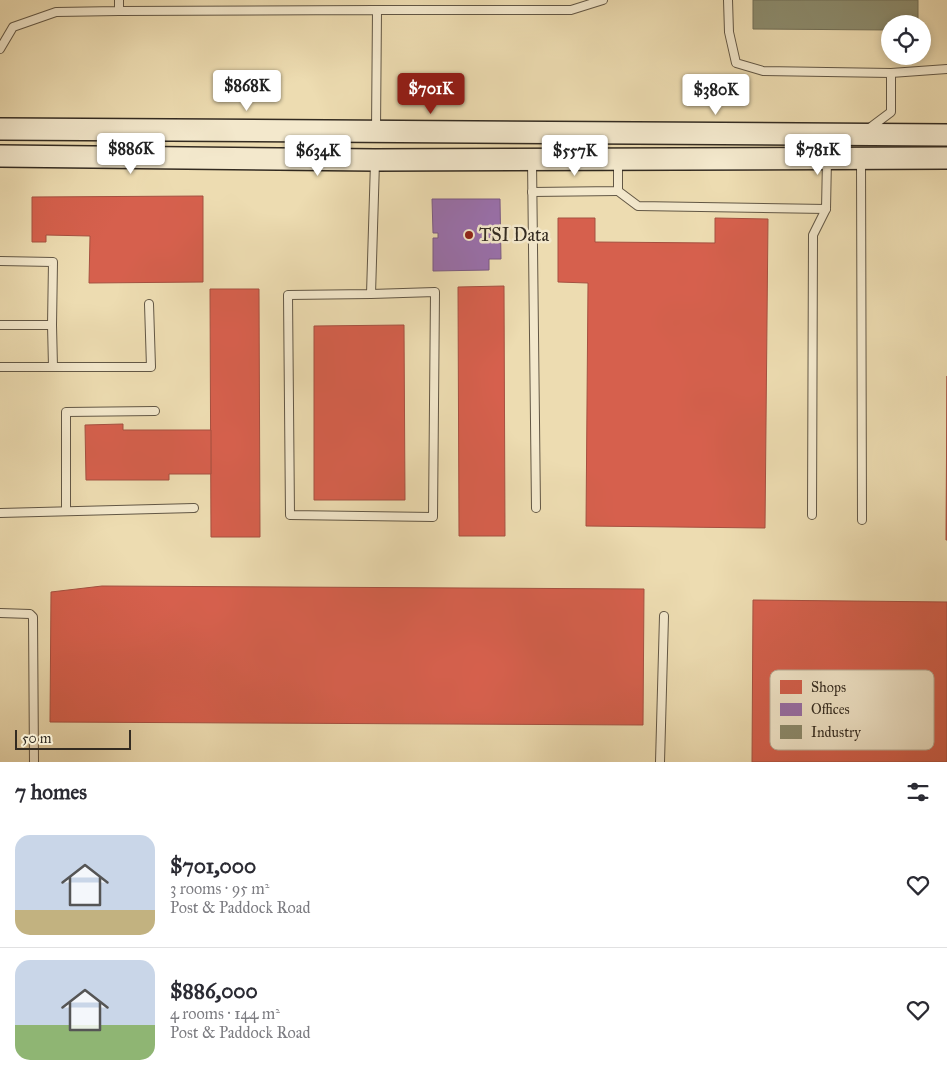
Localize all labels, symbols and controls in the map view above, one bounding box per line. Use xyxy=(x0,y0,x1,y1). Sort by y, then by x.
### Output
map controls xyxy=(881,15,931,65)
button: locate xyxy=(881,15,931,65)
pin: $868K xyxy=(212,70,282,112)
pin: $701K xyxy=(396,72,466,115)
pin: $380K xyxy=(681,74,751,116)
text: $868K xyxy=(224,76,270,95)
text: $701K xyxy=(409,79,453,98)
text: $380K xyxy=(693,80,739,99)
pin: $886K xyxy=(96,132,166,175)
pin: $634K xyxy=(283,134,353,177)
pin: $557K xyxy=(540,134,610,177)
pin: $781K xyxy=(783,134,853,176)
text: $886K xyxy=(108,139,154,158)
text: $781K xyxy=(796,140,840,159)
text: $634K xyxy=(296,141,340,160)
text: $557K xyxy=(553,141,597,160)
place label: TSI Data xyxy=(479,224,549,246)
marker: TSI Data xyxy=(463,229,475,241)
legend xyxy=(770,670,934,750)
text: Shops xyxy=(811,679,846,696)
text: Offices xyxy=(811,701,850,718)
text: Industry xyxy=(811,724,861,741)
scale bar xyxy=(15,727,131,750)
text: 50 m xyxy=(22,730,51,747)
icon: filters xyxy=(904,778,932,806)
text: 7 homes xyxy=(15,779,87,805)
text: $701,000 xyxy=(170,853,256,879)
icon: home xyxy=(55,855,115,915)
icon: heart xyxy=(904,871,932,899)
text: 3 rooms · 95 m² xyxy=(170,879,269,898)
text: Post & Paddock Road xyxy=(170,898,311,917)
text: $886,000 xyxy=(170,978,258,1004)
icon: home xyxy=(55,980,115,1040)
icon: heart xyxy=(904,996,932,1024)
text: 4 rooms · 144 m² xyxy=(170,1004,280,1023)
text: Post & Paddock Road xyxy=(170,1023,311,1042)

